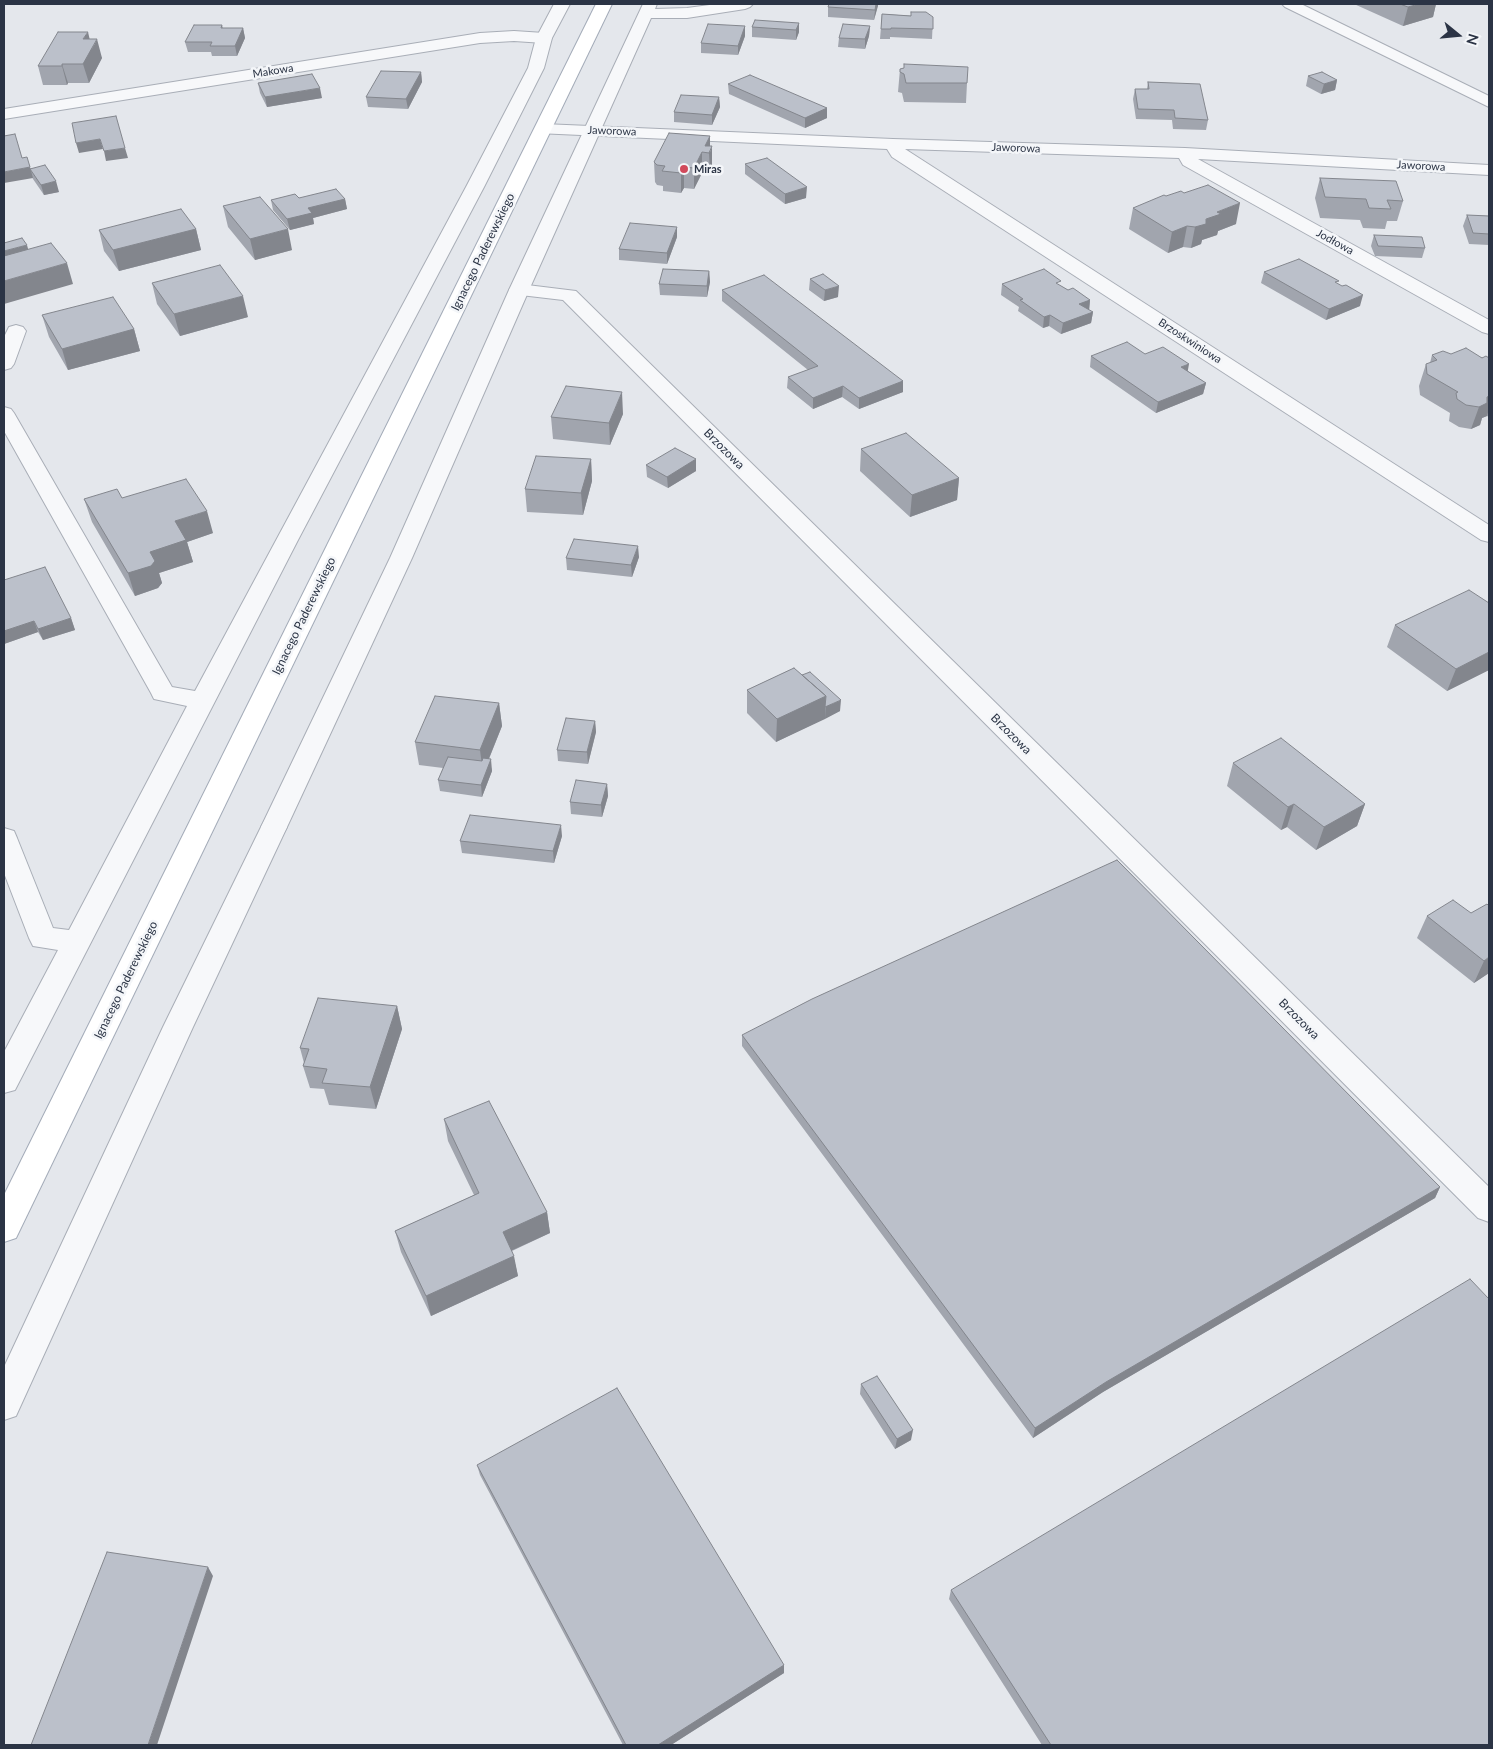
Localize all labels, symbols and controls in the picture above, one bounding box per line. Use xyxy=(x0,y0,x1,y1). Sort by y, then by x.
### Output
north arrow xyxy=(1433,10,1483,60)
text: N xyxy=(1463,32,1483,47)
street label: Makowa xyxy=(252,61,294,81)
street label: Jaworowa xyxy=(587,124,637,138)
street label: Jaworowa xyxy=(991,141,1041,155)
street label: Jaworowa xyxy=(1396,158,1446,174)
place label: Miras xyxy=(694,162,722,176)
marker: Miras xyxy=(678,163,690,175)
street label: Ignacego Paderewskiego xyxy=(448,191,518,313)
street label: Jodłowa xyxy=(1314,226,1356,258)
street label: Brzoskwiniowa xyxy=(1156,316,1224,366)
street label: Brzozowa xyxy=(701,426,747,472)
street label: Ignacego Paderewskiego xyxy=(269,555,339,677)
street label: Brzozowa xyxy=(988,711,1034,757)
street label: Ignacego Paderewskiego xyxy=(91,919,161,1041)
street label: Brzozowa xyxy=(1276,996,1322,1042)

